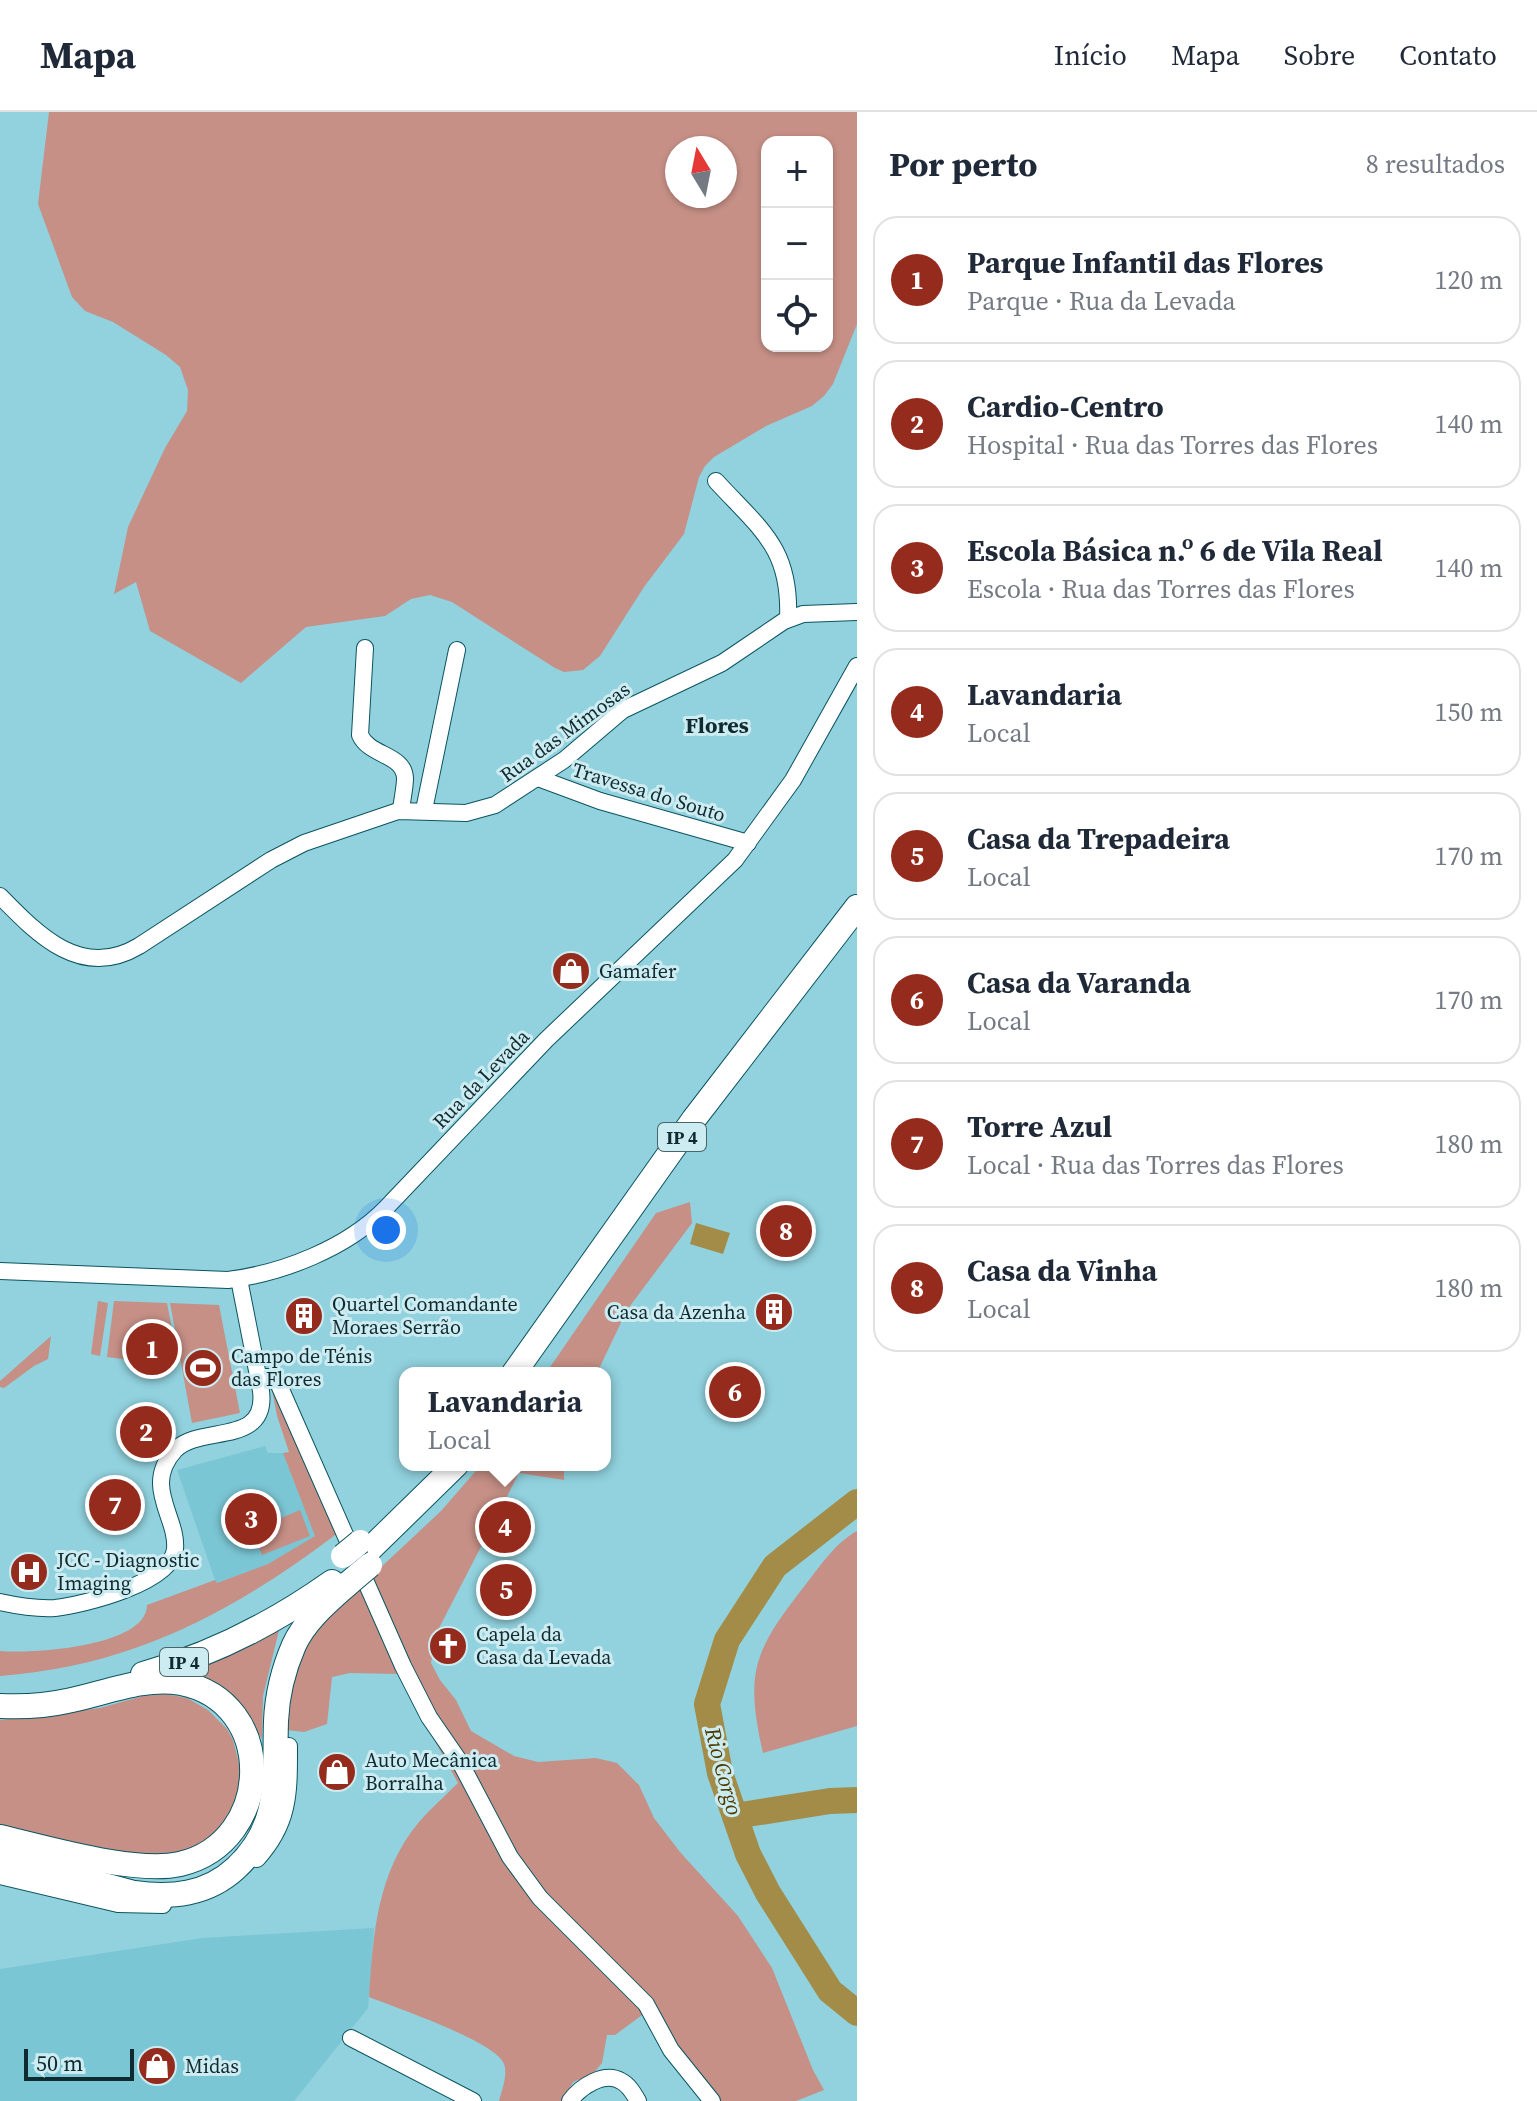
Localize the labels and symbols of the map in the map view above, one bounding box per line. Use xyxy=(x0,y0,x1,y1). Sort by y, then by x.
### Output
north arrow xyxy=(665,136,737,208)
street label: Rua das Mimosas xyxy=(494,675,636,789)
district label: Flores xyxy=(685,710,749,740)
street label: Travessa do Souto xyxy=(569,755,729,829)
shop icon: Gamafer xyxy=(550,950,592,992)
place label: Gamafer xyxy=(599,957,677,985)
street label: Rua da Levada xyxy=(426,1022,536,1135)
road number: IP 4 xyxy=(658,1123,706,1151)
pin: 8 xyxy=(760,1201,812,1261)
your location xyxy=(366,1210,406,1250)
place label: Quartel Comandante Moraes Serrão xyxy=(332,1290,518,1341)
building icon: Casa da Azenha xyxy=(753,1291,795,1333)
building icon: Quartel Comandante Moraes Serrão xyxy=(283,1295,325,1337)
place label: Casa da Azenha xyxy=(607,1298,747,1326)
pin: 1 xyxy=(126,1319,178,1379)
place label: Campo de Ténis das Flores xyxy=(231,1342,372,1393)
sports icon: Campo de Ténis das Flores xyxy=(182,1347,224,1389)
pin: 6 xyxy=(709,1362,761,1422)
pin: 2 xyxy=(120,1402,172,1462)
pin: 7 xyxy=(89,1475,141,1535)
pin: 3 xyxy=(225,1489,277,1549)
pin: 4 xyxy=(479,1497,531,1557)
place label: JCC - Diagnostic Imaging xyxy=(56,1546,200,1597)
hospital icon: JCC - Diagnostic Imaging xyxy=(8,1551,50,1593)
pin: 5 xyxy=(480,1560,532,1620)
place label: Capela da Casa da Levada xyxy=(476,1620,612,1671)
church icon: Capela da Casa da Levada xyxy=(427,1625,469,1667)
road number: IP 4 xyxy=(160,1648,208,1676)
water label: Rio Corgo xyxy=(698,1723,750,1819)
place label: Auto Mecânica Borralha xyxy=(365,1746,498,1797)
shop icon: Auto Mecânica Borralha xyxy=(316,1751,358,1793)
scale bar xyxy=(24,2045,134,2081)
shop icon: Midas xyxy=(136,2045,178,2087)
place label: Midas xyxy=(185,2052,239,2080)

